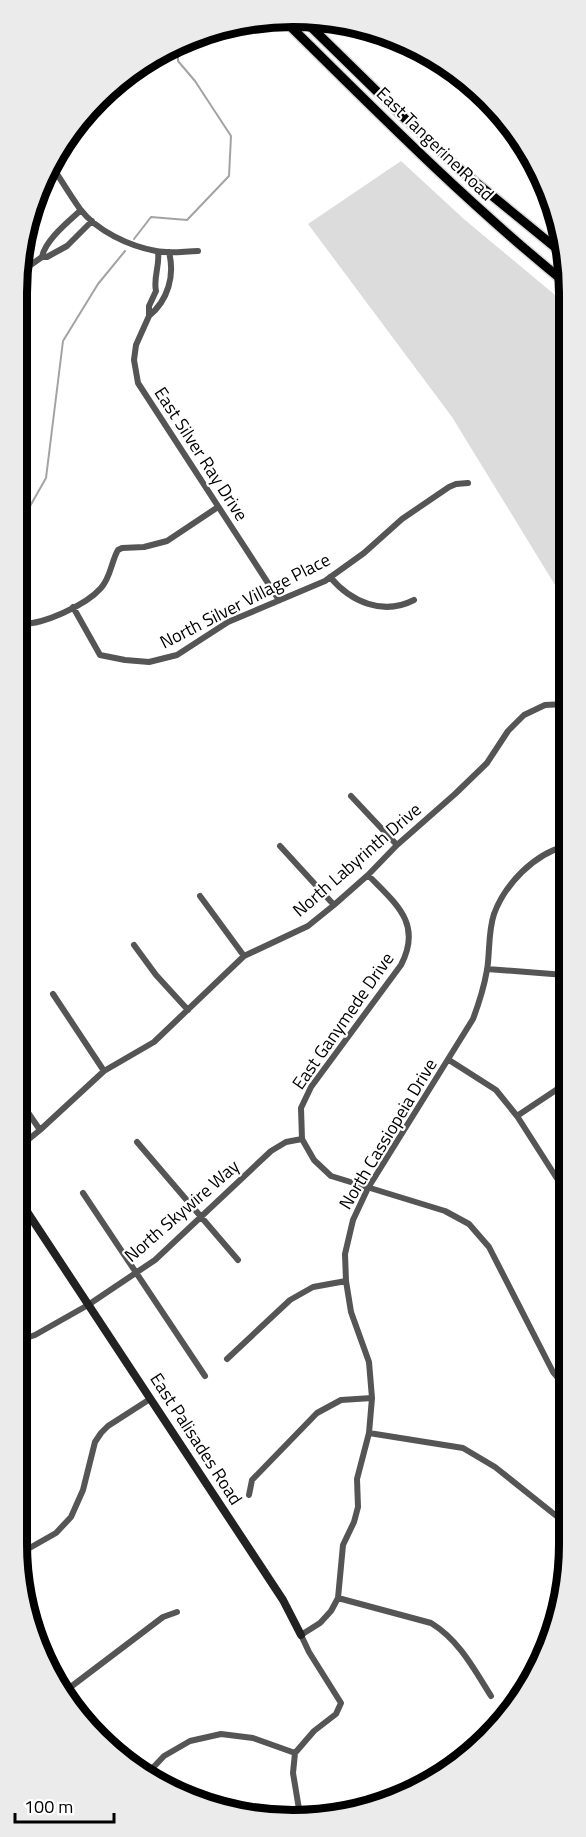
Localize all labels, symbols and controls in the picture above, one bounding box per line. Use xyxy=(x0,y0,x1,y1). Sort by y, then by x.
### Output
street label: East Tangerine Road xyxy=(370,80,500,207)
street label: East Silver Ray Drive xyxy=(148,381,255,526)
street label: North Silver Village Place xyxy=(155,546,335,655)
street label: North Labyrinth Drive xyxy=(286,796,427,923)
street label: East Ganymede Drive xyxy=(285,947,400,1095)
street label: North Cassiopeia Drive xyxy=(332,1053,443,1214)
street label: North Skywire Way xyxy=(118,1153,245,1268)
street label: East Palisades Road xyxy=(144,1367,249,1510)
scale bar xyxy=(15,1786,114,1824)
text: 100 m xyxy=(24,1793,73,1820)

